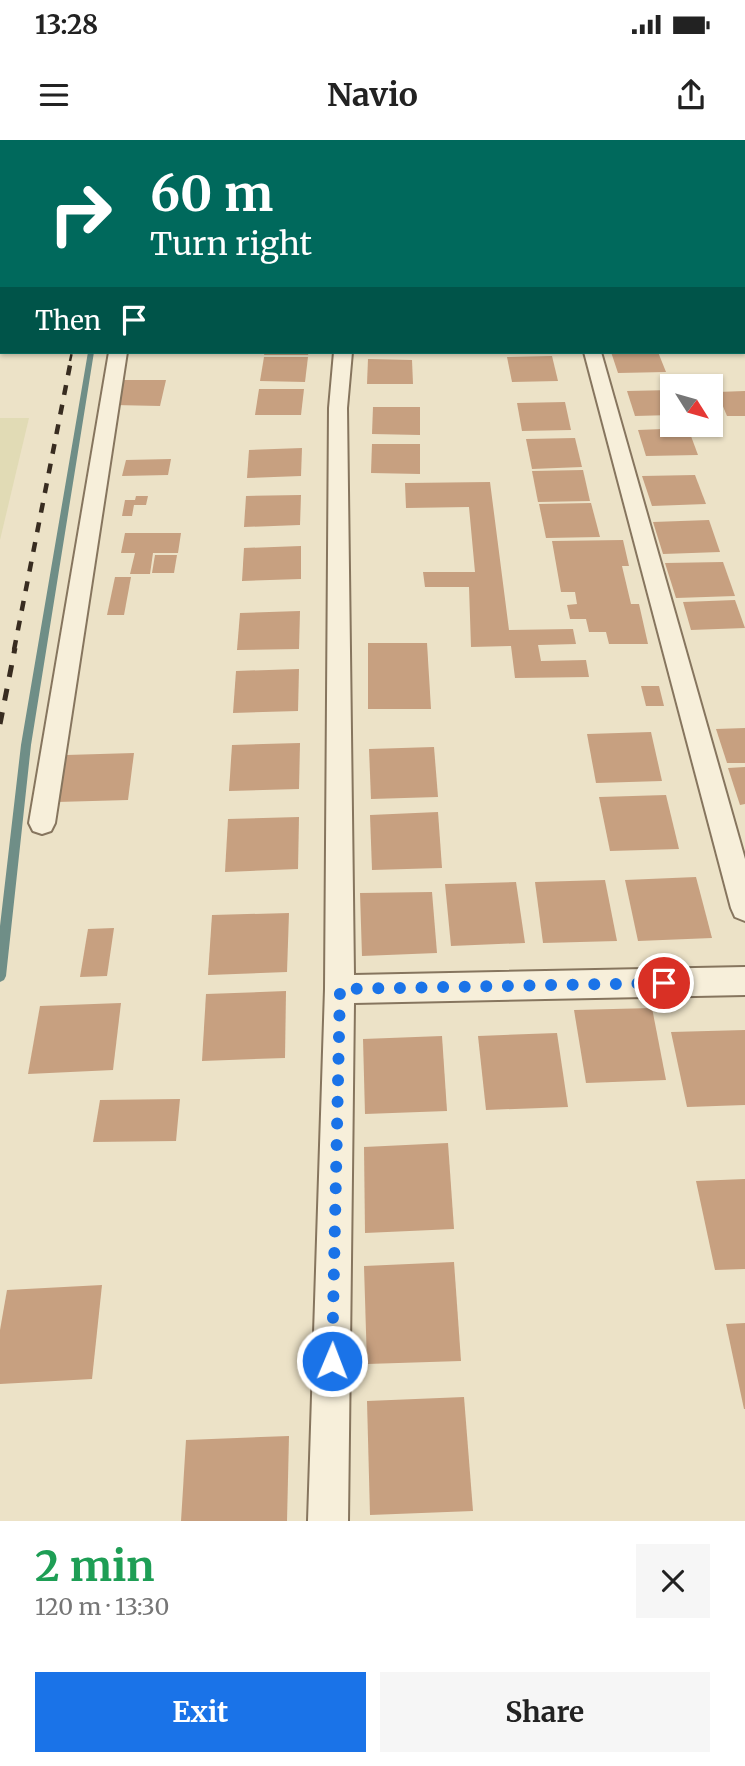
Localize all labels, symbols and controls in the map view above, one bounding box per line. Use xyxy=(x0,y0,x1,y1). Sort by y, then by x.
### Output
text: 13:28 xyxy=(35,8,98,41)
text: Navio xyxy=(327,75,418,115)
icon: menu xyxy=(35,76,73,114)
icon: share xyxy=(672,76,710,114)
text: 60 m xyxy=(150,163,273,224)
icon: right xyxy=(35,168,126,259)
text: Turn right xyxy=(150,224,312,264)
icon: arrive xyxy=(115,301,153,339)
text: Then xyxy=(35,304,101,337)
north arrow xyxy=(660,374,723,438)
map controls xyxy=(660,374,723,437)
pin xyxy=(634,953,694,1013)
icon: arrive xyxy=(645,964,683,1002)
position arrow xyxy=(295,1324,369,1398)
text: 2 min xyxy=(35,1540,155,1592)
button: close xyxy=(636,1544,710,1618)
text: 120 m · 13:30 xyxy=(35,1592,169,1621)
button: Exit xyxy=(35,1672,366,1752)
button: Share xyxy=(380,1672,710,1752)

